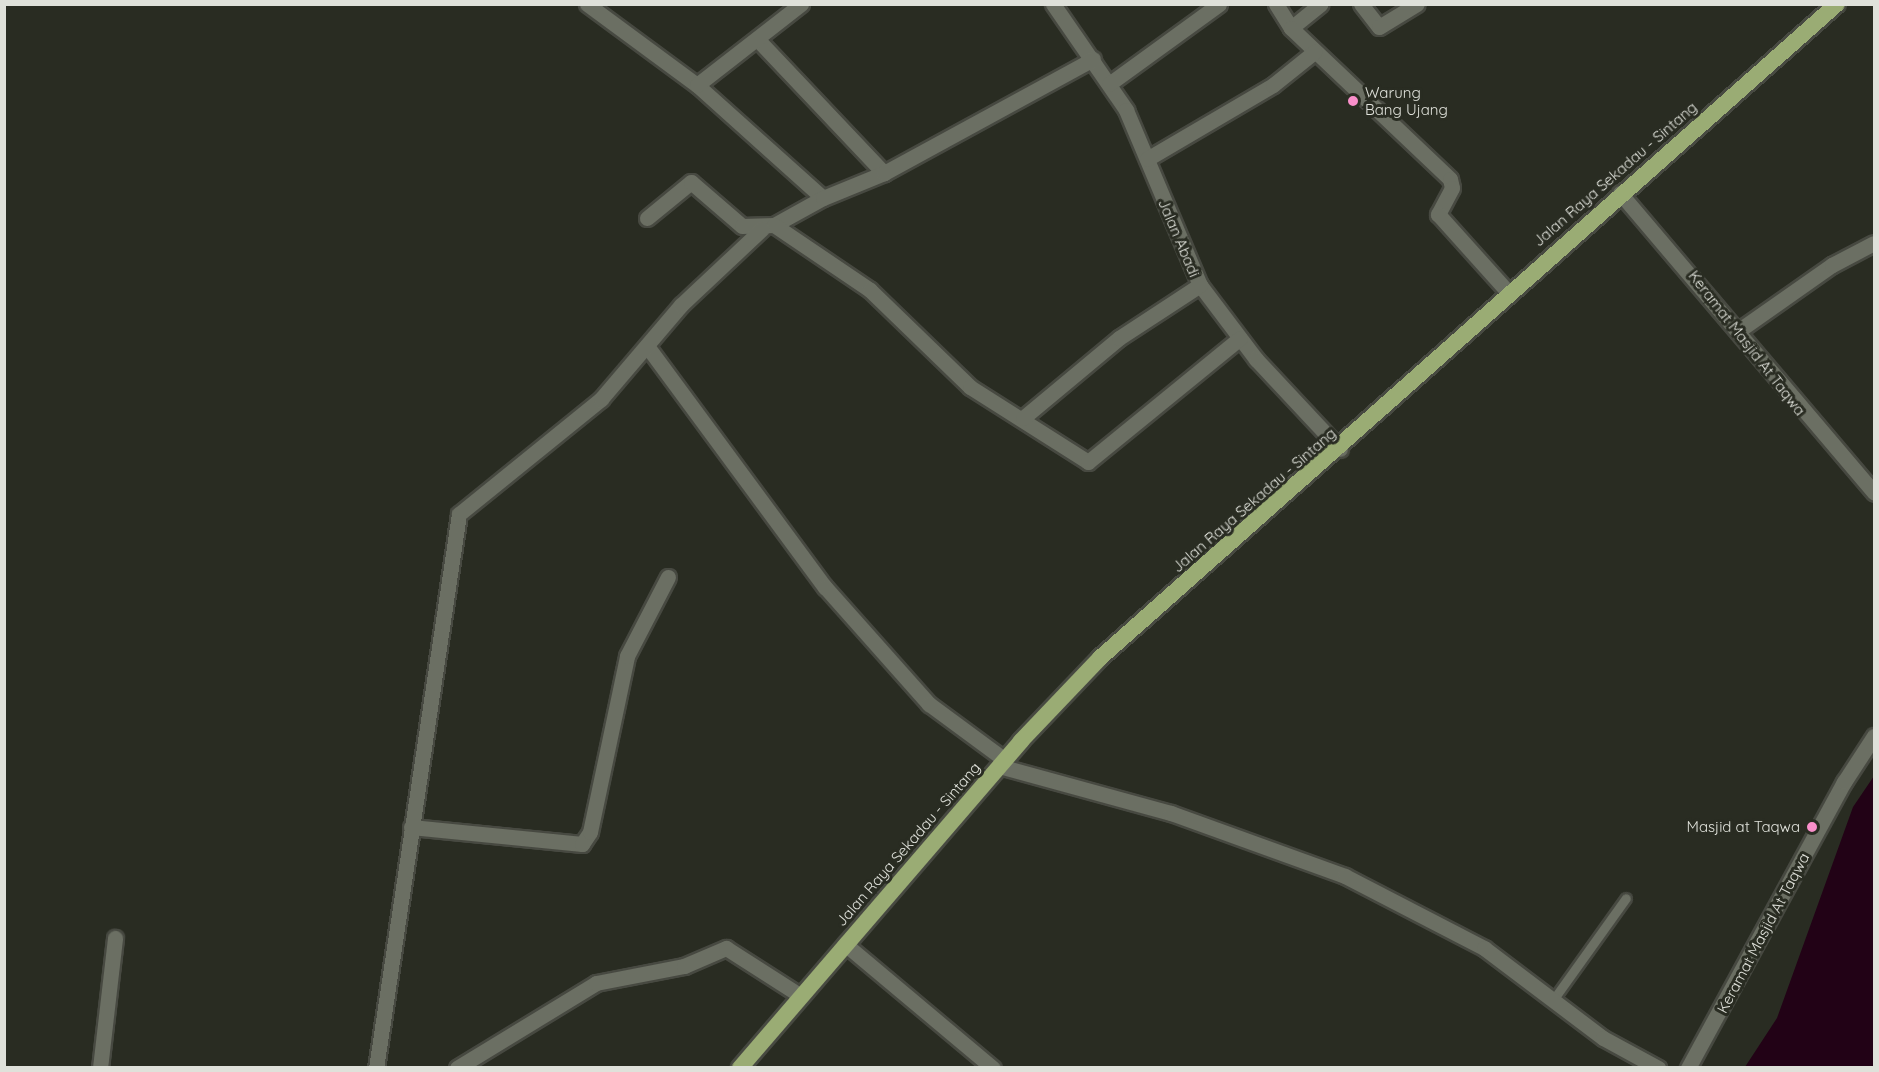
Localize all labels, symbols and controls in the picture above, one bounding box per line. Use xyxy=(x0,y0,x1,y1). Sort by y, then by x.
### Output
place label: Warung Bang Ujang xyxy=(1365,83,1448,118)
marker: Warung Bang Ujang xyxy=(1346,94,1360,108)
street label: Jalan Raya Sekadau - Sintang xyxy=(1529,98,1701,250)
street label: Jalan Abadi xyxy=(1154,196,1204,280)
street label: Keramat Masjid At Taqwa xyxy=(1685,267,1809,419)
street label: Jalan Raya Sekadau - Sintang xyxy=(1168,424,1340,576)
street label: Jalan Raya Sekadau - Sintang xyxy=(832,758,984,930)
place label: Masjid at Taqwa xyxy=(1687,818,1800,836)
marker: Masjid at Taqwa xyxy=(1805,820,1819,834)
street label: Keramat Masjid At Taqwa xyxy=(1713,850,1813,1016)

